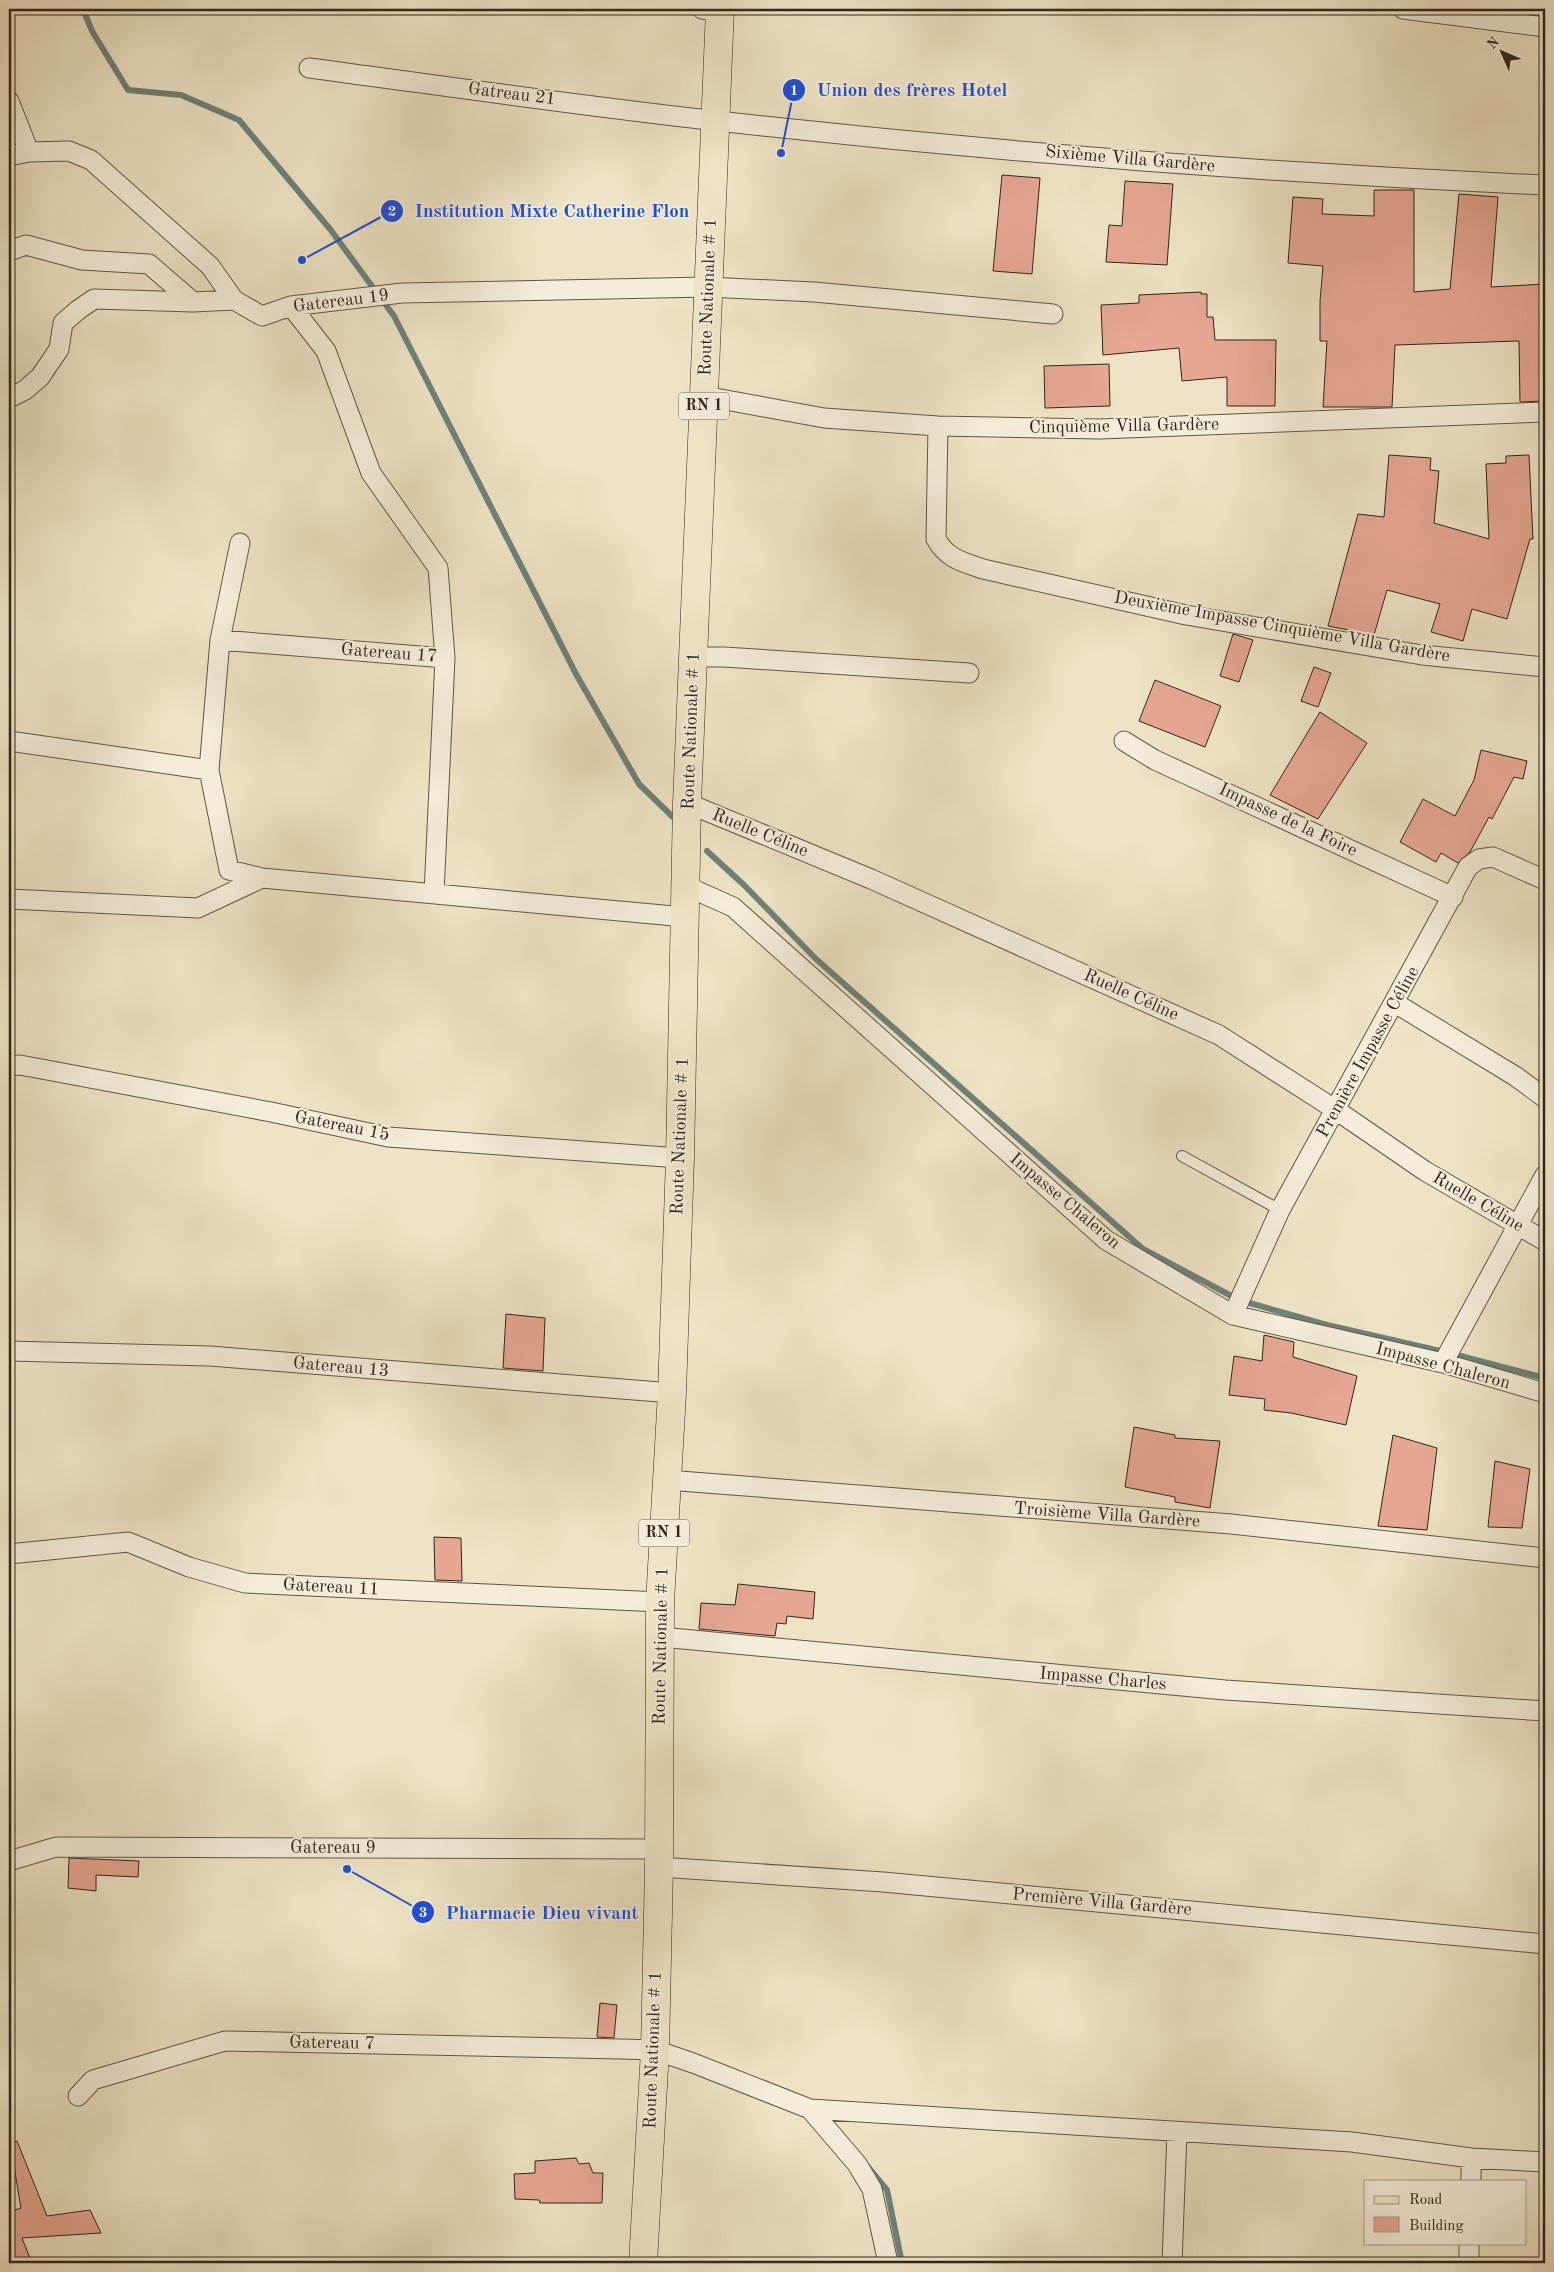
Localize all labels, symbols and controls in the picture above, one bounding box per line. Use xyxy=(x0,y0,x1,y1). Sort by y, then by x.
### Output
north arrow xyxy=(1476,28,1526,78)
text: N xyxy=(1485,35,1502,52)
callout: Union des frères Hotel xyxy=(781,73,1017,107)
street label: Gatreau 21 xyxy=(467,80,557,108)
text: Union des frères Hotel xyxy=(817,82,1008,101)
text: 1 xyxy=(790,84,798,99)
street label: Sixième Villa Gardère xyxy=(1044,143,1216,175)
callout: Institution Mixte Catherine Flon xyxy=(380,194,699,228)
text: Institution Mixte Catherine Flon xyxy=(415,203,689,222)
text: 2 xyxy=(388,205,396,220)
street label: Route Nationale # 1 xyxy=(696,217,720,377)
street label: Gatereau 19 xyxy=(292,286,390,316)
road number: RN 1 xyxy=(679,392,729,420)
street label: Cinquième Villa Gardère xyxy=(1029,415,1219,437)
street label: Deuxième Impasse Cinquième Villa Gardère xyxy=(1113,589,1451,665)
street label: Gatereau 17 xyxy=(340,641,438,665)
street label: Route Nationale # 1 xyxy=(679,651,703,811)
street label: Impasse de la Foire xyxy=(1216,780,1360,860)
street label: Ruelle Céline xyxy=(709,806,811,860)
street label: Première Impasse Céline xyxy=(1313,963,1423,1141)
street label: Ruelle Céline xyxy=(1081,966,1181,1024)
street label: Route Nationale # 1 xyxy=(668,1056,692,1216)
street label: Gatereau 15 xyxy=(293,1108,391,1144)
street label: Impasse Chaleron xyxy=(1006,1150,1124,1253)
street label: Ruelle Céline xyxy=(1429,1169,1527,1235)
street label: Impasse Chaleron xyxy=(1374,1339,1512,1393)
street label: Gatereau 13 xyxy=(292,1354,390,1380)
street label: Troisième Villa Gardère xyxy=(1013,1500,1201,1530)
road number: RN 1 xyxy=(639,1520,689,1546)
street label: Route Nationale # 1 xyxy=(651,1567,671,1725)
street label: Gatereau 11 xyxy=(282,1575,380,1599)
street label: Impasse Charles xyxy=(1039,1664,1168,1694)
street label: Gatereau 9 xyxy=(290,1839,376,1857)
street label: Première Villa Gardère xyxy=(1011,1885,1193,1919)
callout: Pharmacie Dieu vivant xyxy=(410,1895,648,1929)
text: Pharmacie Dieu vivant xyxy=(446,1905,639,1924)
text: 3 xyxy=(419,1906,427,1921)
street label: Route Nationale # 1 xyxy=(641,1970,665,2130)
street label: Gatereau 7 xyxy=(289,2033,375,2053)
legend xyxy=(1364,2180,1526,2244)
text: Road xyxy=(1409,2193,1443,2208)
text: Building xyxy=(1409,2219,1464,2234)

